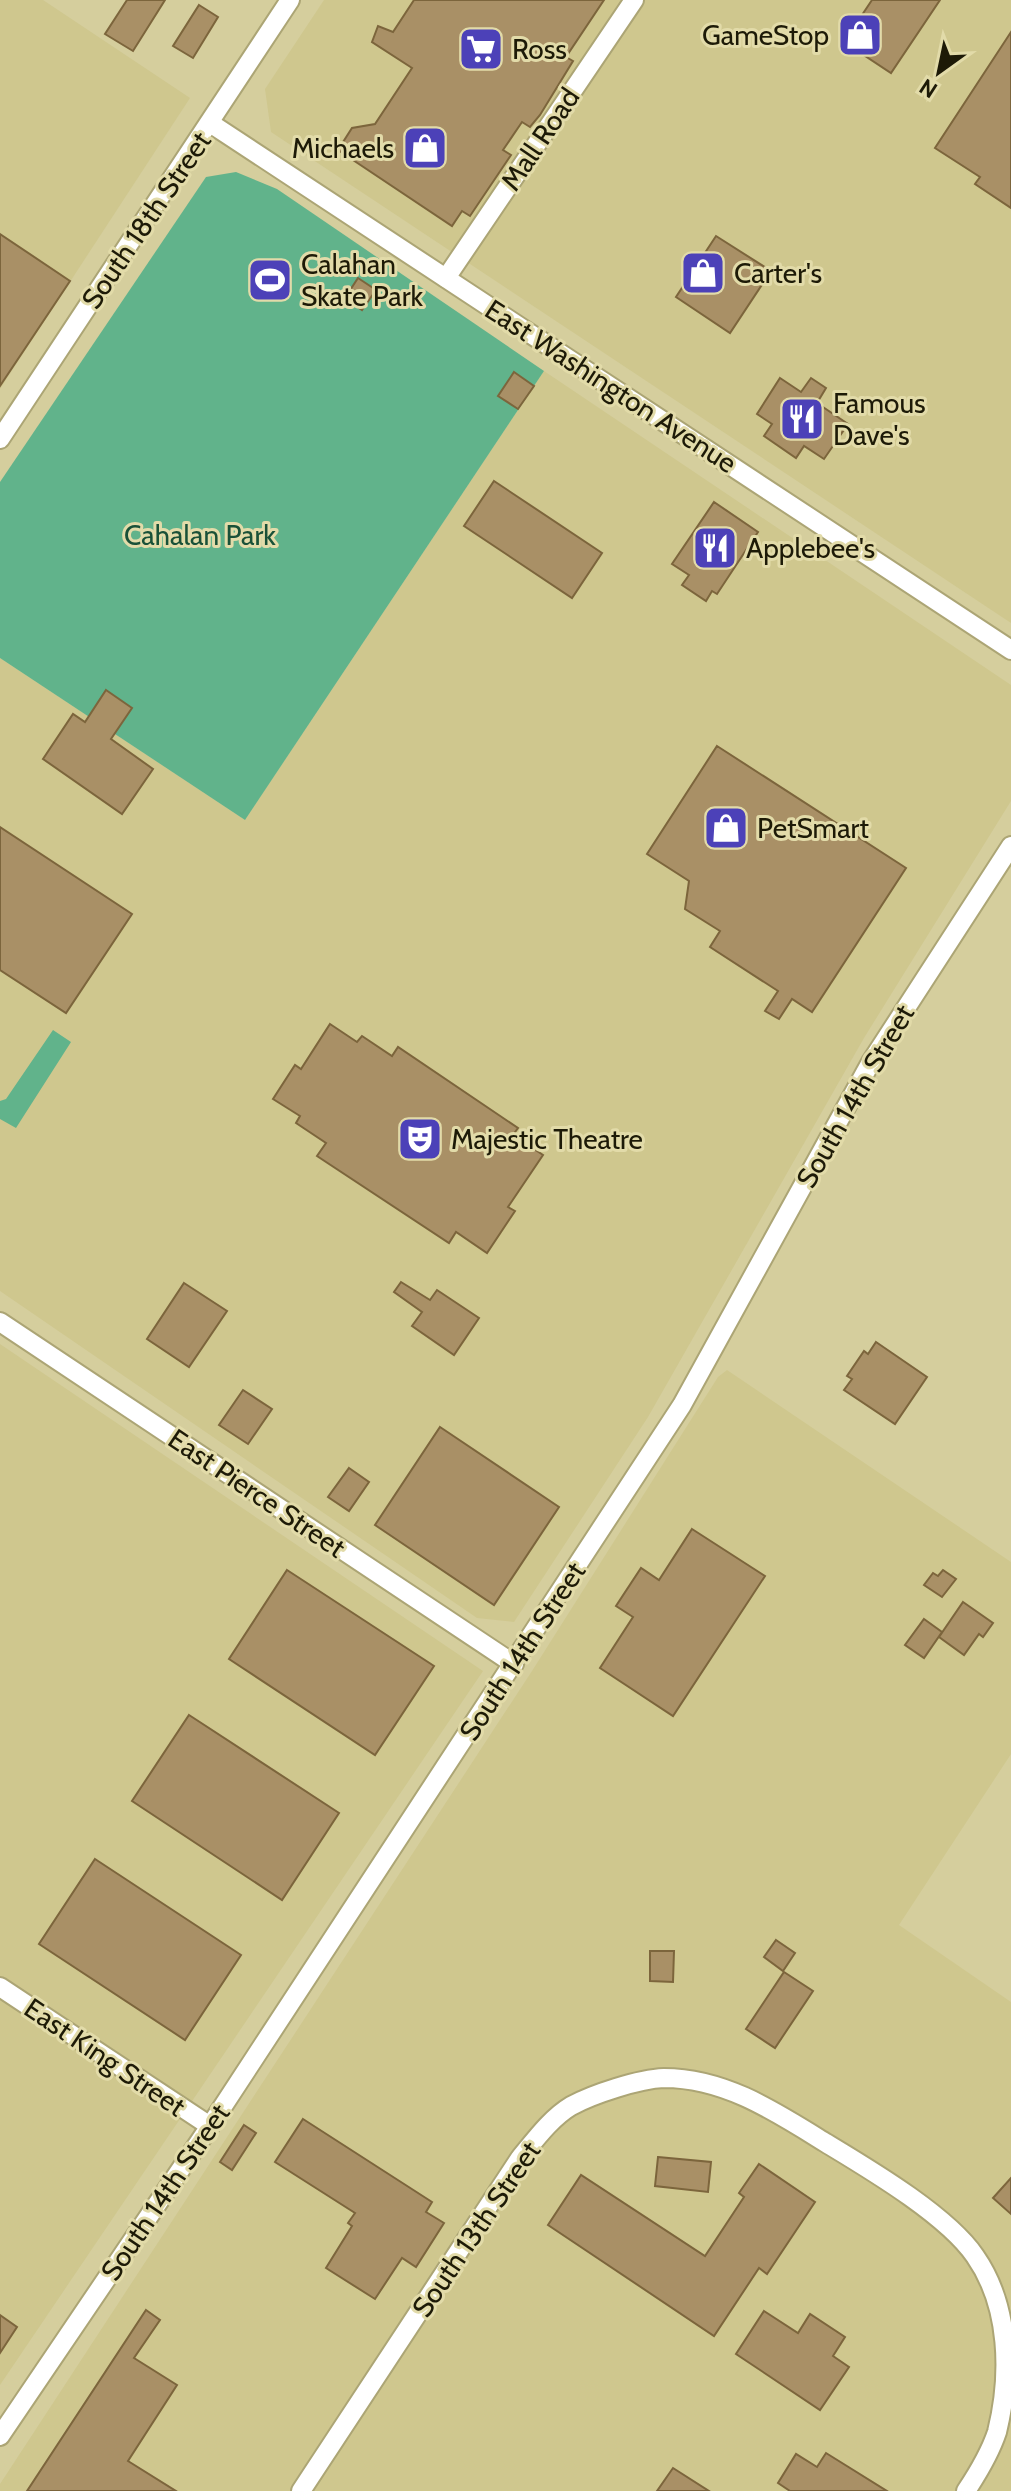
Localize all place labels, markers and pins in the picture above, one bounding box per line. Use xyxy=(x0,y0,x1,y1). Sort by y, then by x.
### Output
shop icon: GameStop xyxy=(836,11,884,59)
place label: GameStop xyxy=(702,18,829,52)
supermarket icon: Ross xyxy=(457,25,505,73)
place label: Ross xyxy=(512,32,567,66)
shop icon: Michaels xyxy=(401,124,449,172)
place label: Michaels xyxy=(292,131,394,165)
place label: Calahan Skate Park xyxy=(301,247,424,313)
shop icon: Carter's xyxy=(679,249,727,297)
sports icon: Calahan Skate Park xyxy=(246,256,294,304)
place label: Carter's xyxy=(734,256,822,290)
place label: Famous Dave's xyxy=(833,386,926,452)
restaurant icon: Famous Dave's xyxy=(778,395,826,443)
restaurant icon: Applebee's xyxy=(691,524,739,572)
place label: Applebee's xyxy=(746,531,875,565)
shop icon: PetSmart xyxy=(702,804,750,852)
place label: PetSmart xyxy=(757,811,869,845)
theatre icon: Majestic Theatre xyxy=(396,1115,444,1163)
place label: Majestic Theatre xyxy=(451,1122,643,1156)

